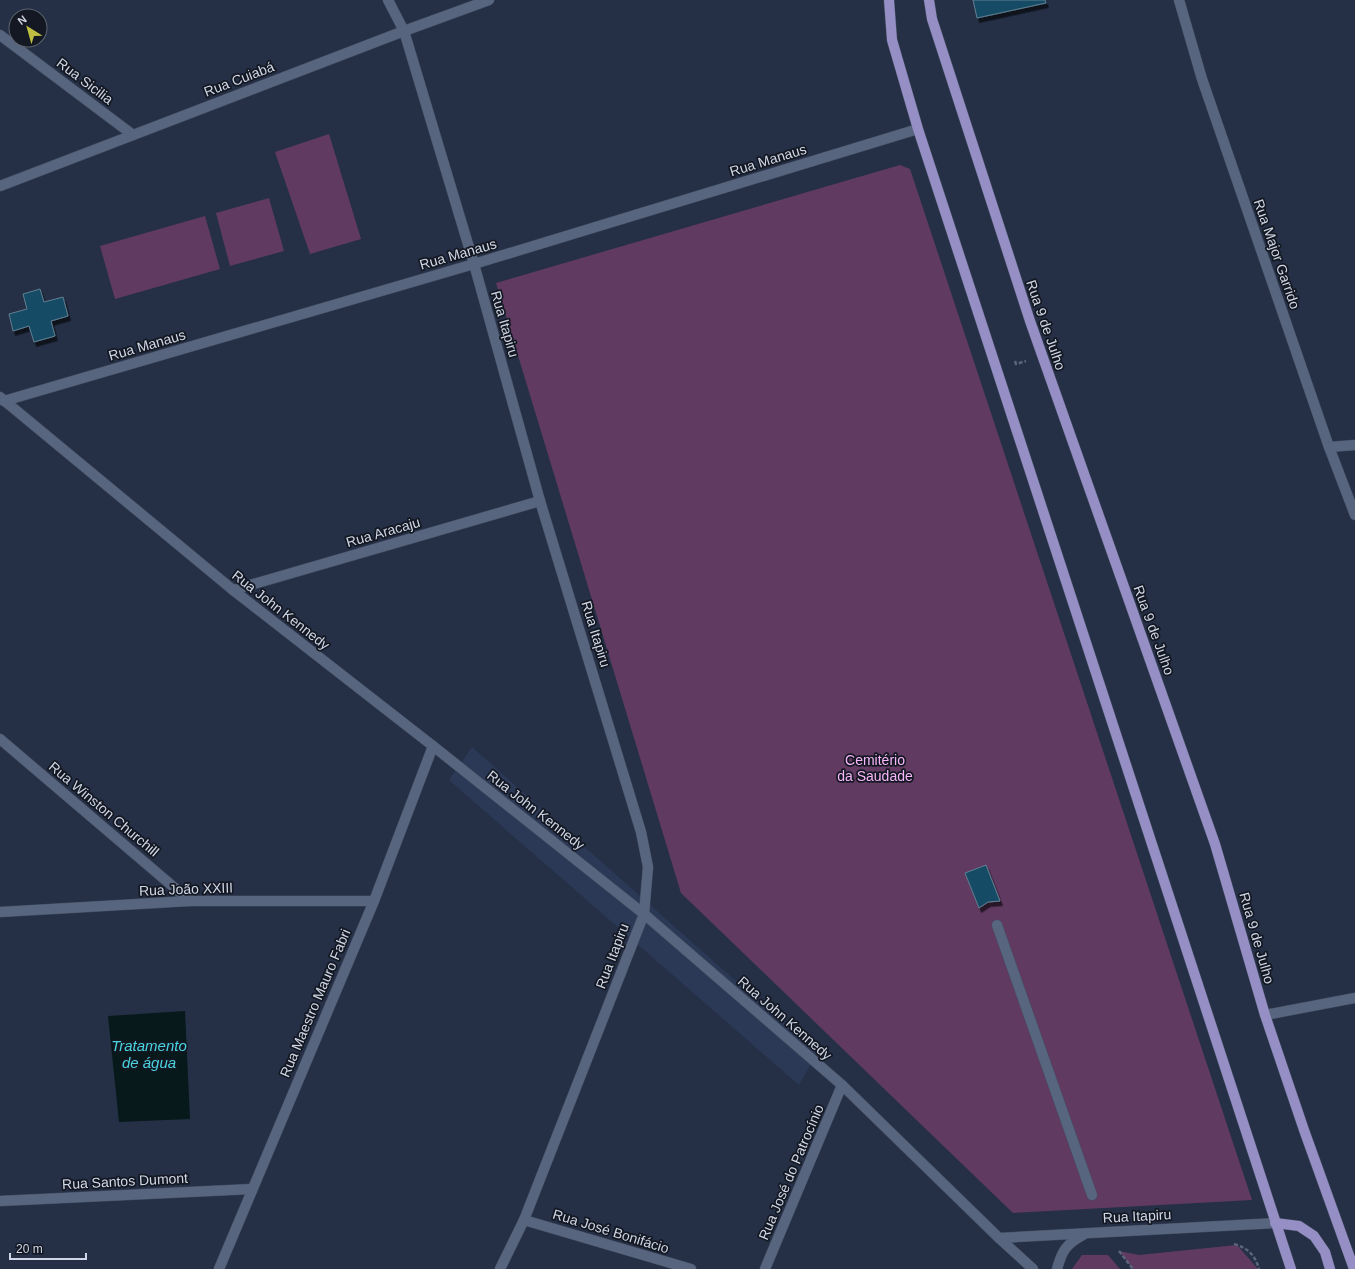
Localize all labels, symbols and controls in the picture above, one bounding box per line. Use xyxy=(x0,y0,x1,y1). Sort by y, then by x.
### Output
north arrow xyxy=(8,8,48,48)
text: N xyxy=(15,13,29,27)
street label: Rua Sicilia xyxy=(54,55,116,107)
street label: Rua Cuiabá xyxy=(202,58,277,100)
street label: Rua Manaus xyxy=(728,141,808,179)
street label: Rua Major Garrido xyxy=(1251,197,1303,311)
street label: Rua Manaus xyxy=(418,235,498,273)
street label: Rua 9 de Julho xyxy=(1023,278,1069,372)
street label: Rua Itapiru xyxy=(488,289,522,359)
street label: Rua Manaus xyxy=(107,326,187,364)
street label: Rua Aracaju xyxy=(344,514,422,550)
street label: Rua John Kennedy xyxy=(229,567,333,653)
street label: Rua 9 de Julho xyxy=(1130,583,1178,677)
street label: Rua Itapiru xyxy=(578,599,614,669)
park label: Cemitério da Saudade xyxy=(837,752,913,784)
street label: Rua Winston Churchill xyxy=(46,758,162,860)
street label: Rua John Kennedy xyxy=(484,767,588,853)
street label: Rua João XXIII xyxy=(139,879,233,899)
street label: Rua 9 de Julho xyxy=(1236,891,1278,986)
street label: Rua Itapiru xyxy=(592,921,632,991)
street label: Rua Maestro Mauro Fabri xyxy=(276,926,354,1080)
street label: Rua John Kennedy xyxy=(735,973,835,1063)
water label: Tratamento de água xyxy=(111,1037,187,1071)
street label: Rua José do Patrocínio xyxy=(755,1102,827,1242)
street label: Rua Santos Dumont xyxy=(62,1170,188,1192)
street label: Rua José Bonifácio xyxy=(551,1206,671,1256)
street label: Rua Itapiru xyxy=(1102,1206,1172,1226)
scale bar xyxy=(10,1235,86,1261)
text: 20 m xyxy=(16,1242,43,1256)

